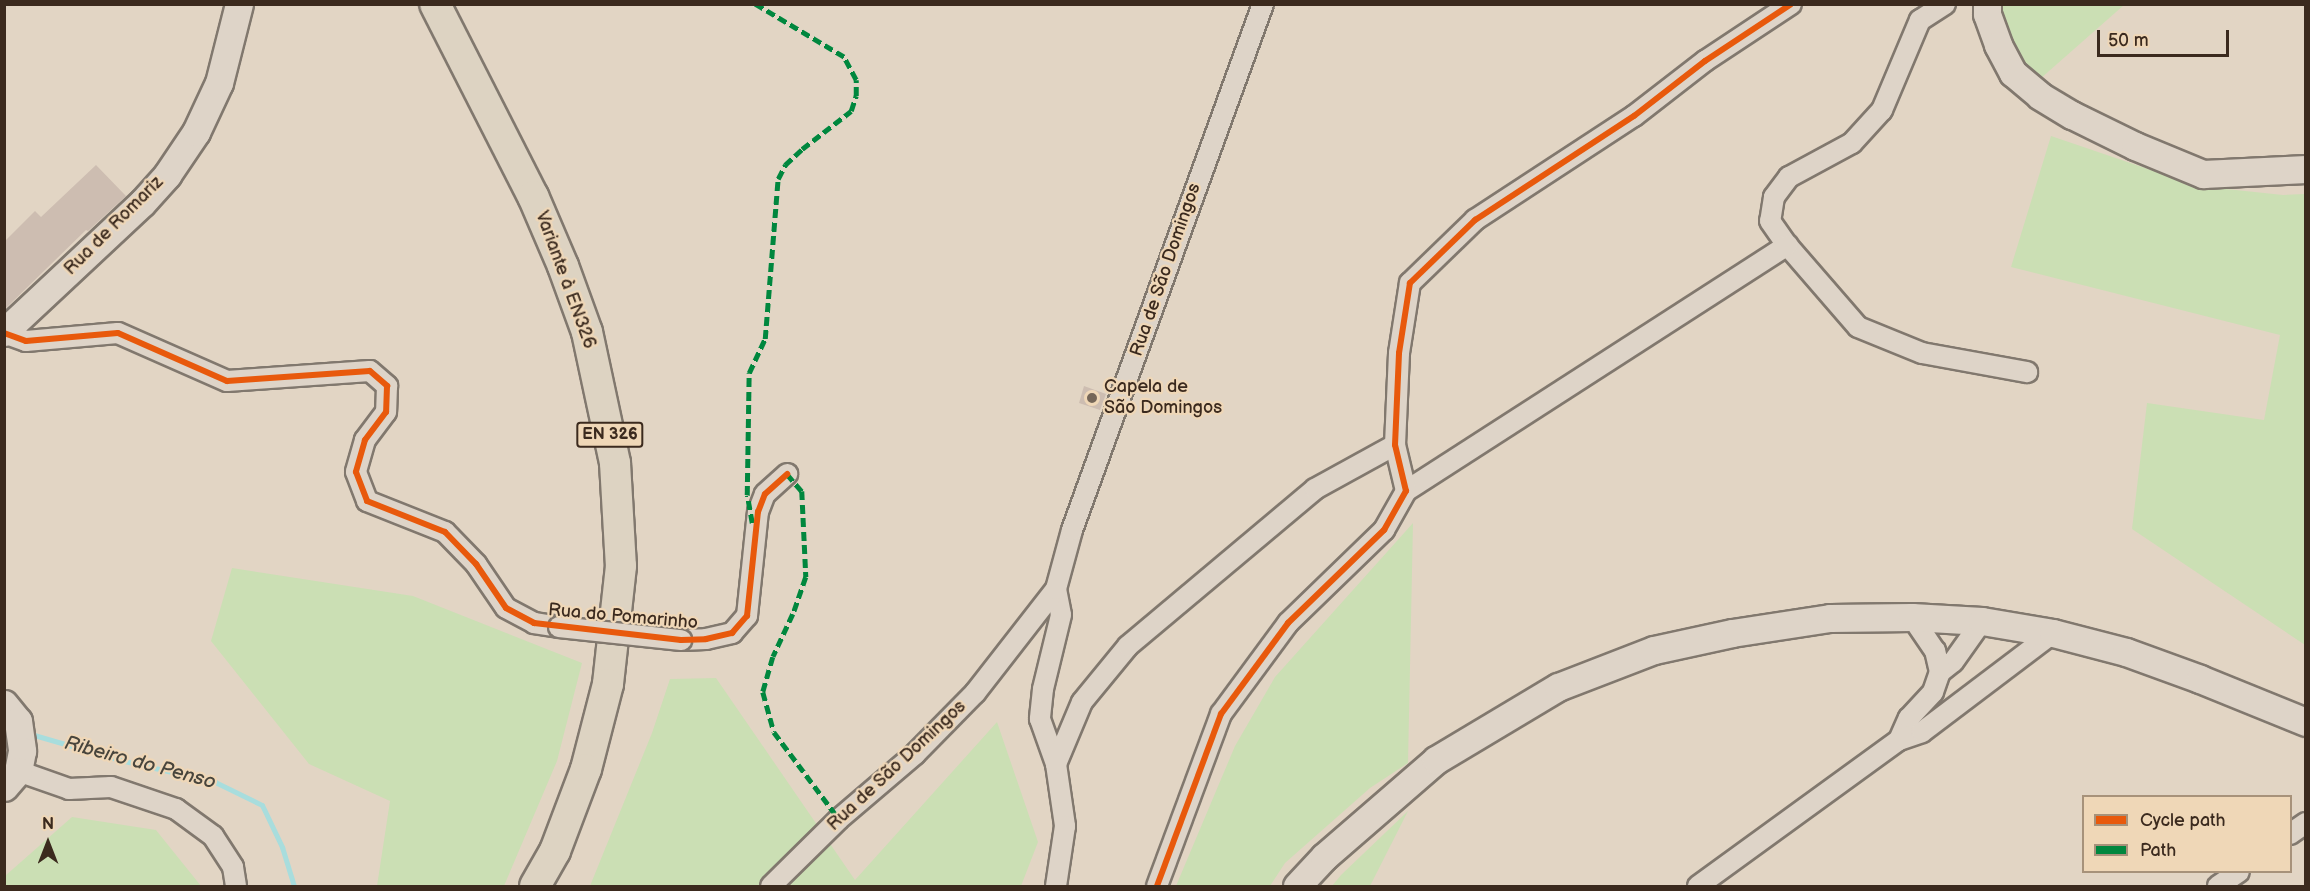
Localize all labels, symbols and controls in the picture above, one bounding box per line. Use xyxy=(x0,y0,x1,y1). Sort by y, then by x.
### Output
scale bar xyxy=(2100,18,2232,56)
text: 50 m xyxy=(2108,30,2149,51)
street label: Rua de Romariz xyxy=(60,172,168,280)
street label: Rua de São Domingos xyxy=(1126,180,1206,360)
street label: Variante à EN326 xyxy=(530,208,600,352)
place label: Capela de São Domingos xyxy=(1104,377,1222,420)
marker: Capela de São Domingos xyxy=(1085,391,1099,405)
road number: EN 326 xyxy=(576,422,644,448)
street label: Rua do Pomarinho xyxy=(547,600,699,634)
street label: Rua de São Domingos xyxy=(823,696,971,836)
water label: Ribeiro do Penso xyxy=(62,731,218,795)
legend xyxy=(2082,795,2292,873)
text: Cycle path xyxy=(2140,810,2226,831)
north arrow xyxy=(18,813,78,873)
text: N xyxy=(42,815,54,834)
text: Path xyxy=(2140,840,2176,861)

